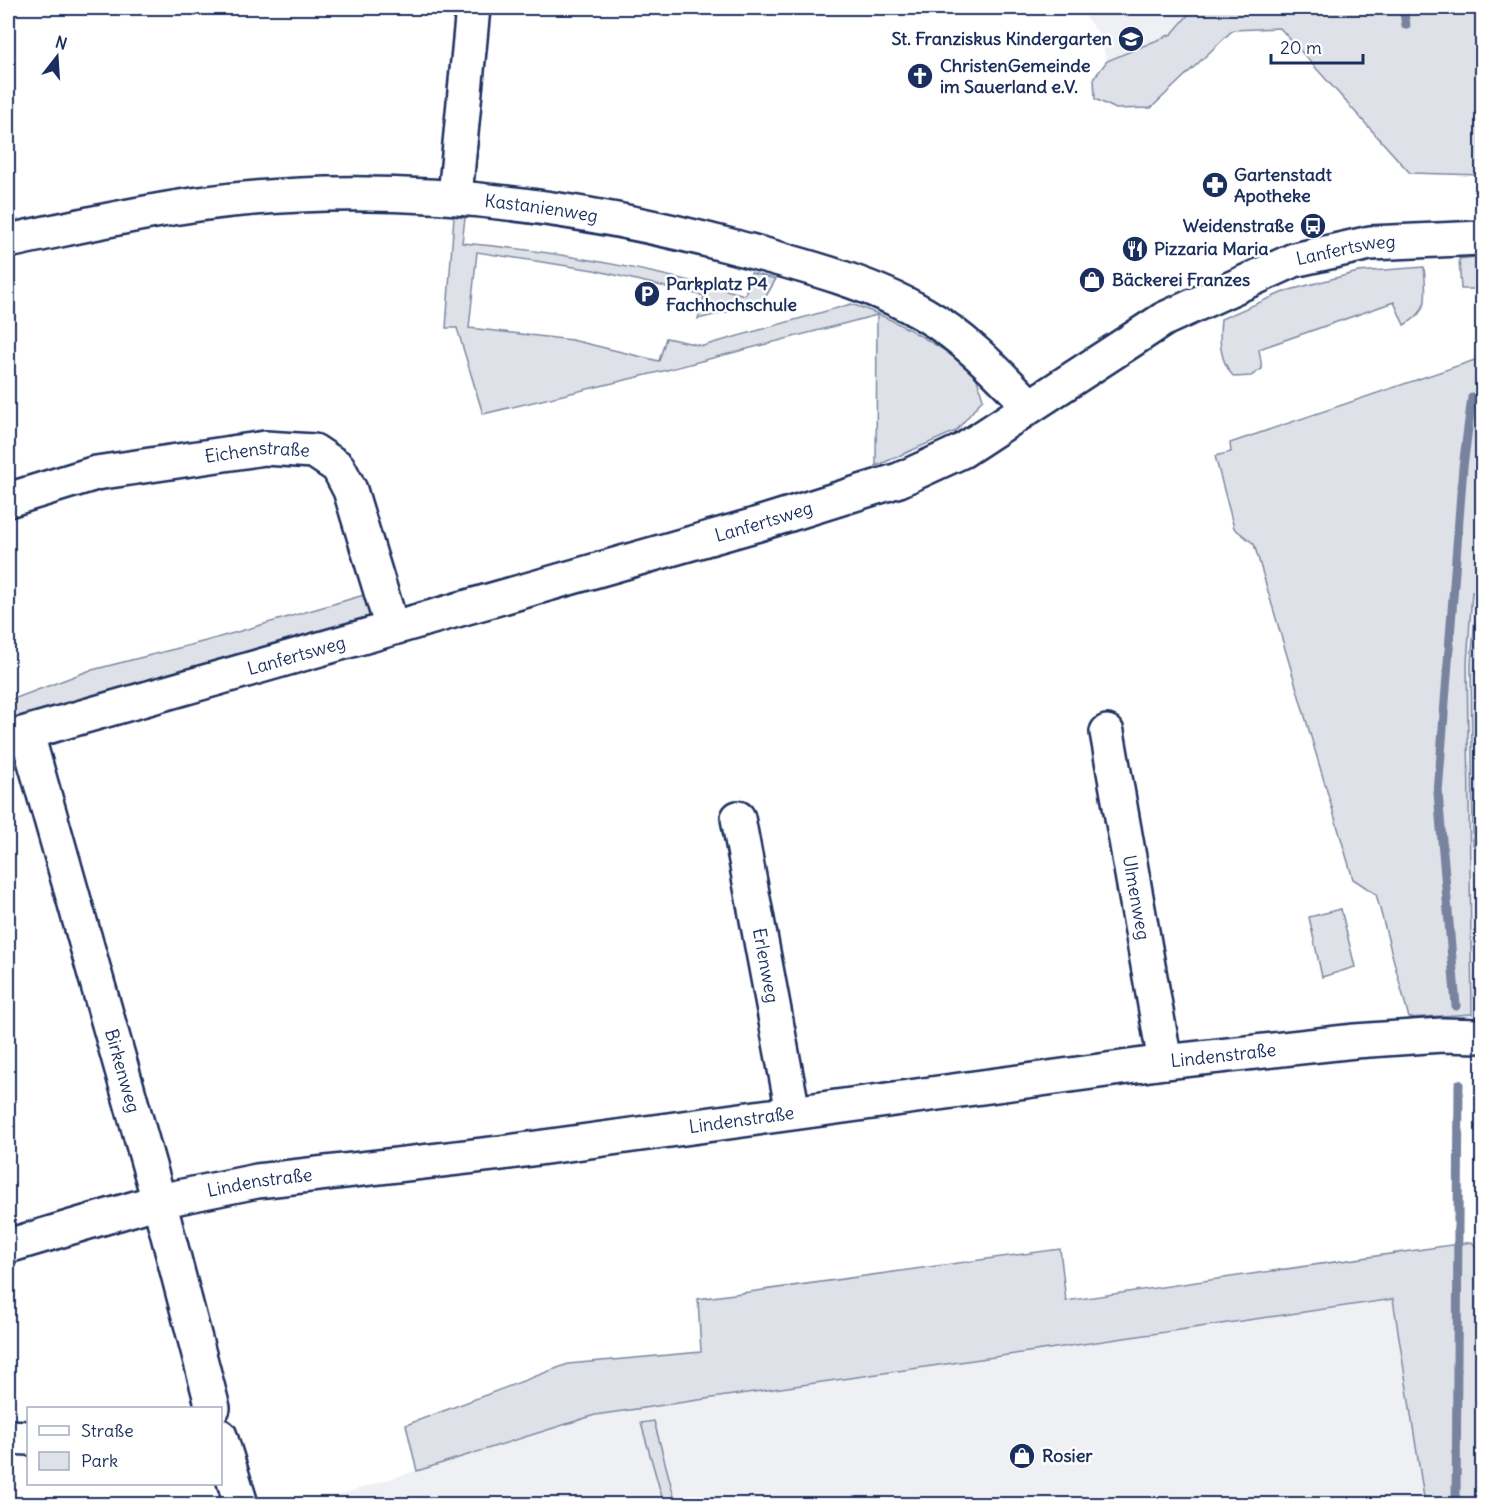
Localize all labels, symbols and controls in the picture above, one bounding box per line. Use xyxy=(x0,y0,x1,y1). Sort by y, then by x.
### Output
school or university icon: St. Franziskus Kindergarten xyxy=(1116,24,1146,54)
north arrow xyxy=(27,27,87,87)
place label: St. Franziskus Kindergarten xyxy=(891,27,1113,50)
scale bar xyxy=(1271,27,1362,65)
text: N xyxy=(53,31,70,54)
text: 20 m xyxy=(1280,36,1322,59)
place label: ChristenGemeinde im Sauerland e.V. xyxy=(940,54,1091,98)
church icon: ChristenGemeinde im Sauerland e.V. xyxy=(905,61,935,91)
place label: Gartenstadt Apotheke xyxy=(1234,163,1333,207)
pharmacy icon: Gartenstadt Apotheke xyxy=(1200,170,1230,200)
street label: Kastanienweg xyxy=(484,189,600,227)
bus stop icon: Weidenstraße xyxy=(1298,211,1328,241)
place label: Weidenstraße xyxy=(1183,214,1294,237)
street label: Lanfertsweg xyxy=(1294,230,1396,270)
restaurant icon: Pizzaria Maria xyxy=(1120,234,1150,264)
place label: Pizzaria Maria xyxy=(1154,237,1269,260)
shop icon: Bäckerei Franzes xyxy=(1077,265,1107,295)
place label: Bäckerei Franzes xyxy=(1112,268,1250,291)
place label: Parkplatz P4 Fachhochschule xyxy=(666,272,797,316)
parking icon: Parkplatz P4 Fachhochschule xyxy=(632,279,662,309)
street label: Eichenstraße xyxy=(203,436,311,468)
street label: Lanfertsweg xyxy=(712,496,815,547)
street label: Lanfertsweg xyxy=(245,630,348,680)
street label: Ulmenweg xyxy=(1118,853,1155,942)
street label: Erlenweg xyxy=(748,926,784,1005)
street label: Birkenweg xyxy=(100,1026,145,1115)
street label: Lindenstraße xyxy=(1169,1038,1277,1072)
street label: Lindenstraße xyxy=(687,1101,796,1138)
street label: Lindenstraße xyxy=(205,1163,313,1202)
legend xyxy=(27,1407,222,1485)
text: Straße xyxy=(81,1419,134,1442)
shop icon: Rosier xyxy=(1007,1441,1037,1471)
place label: Rosier xyxy=(1042,1444,1093,1467)
text: Park xyxy=(81,1449,118,1472)

